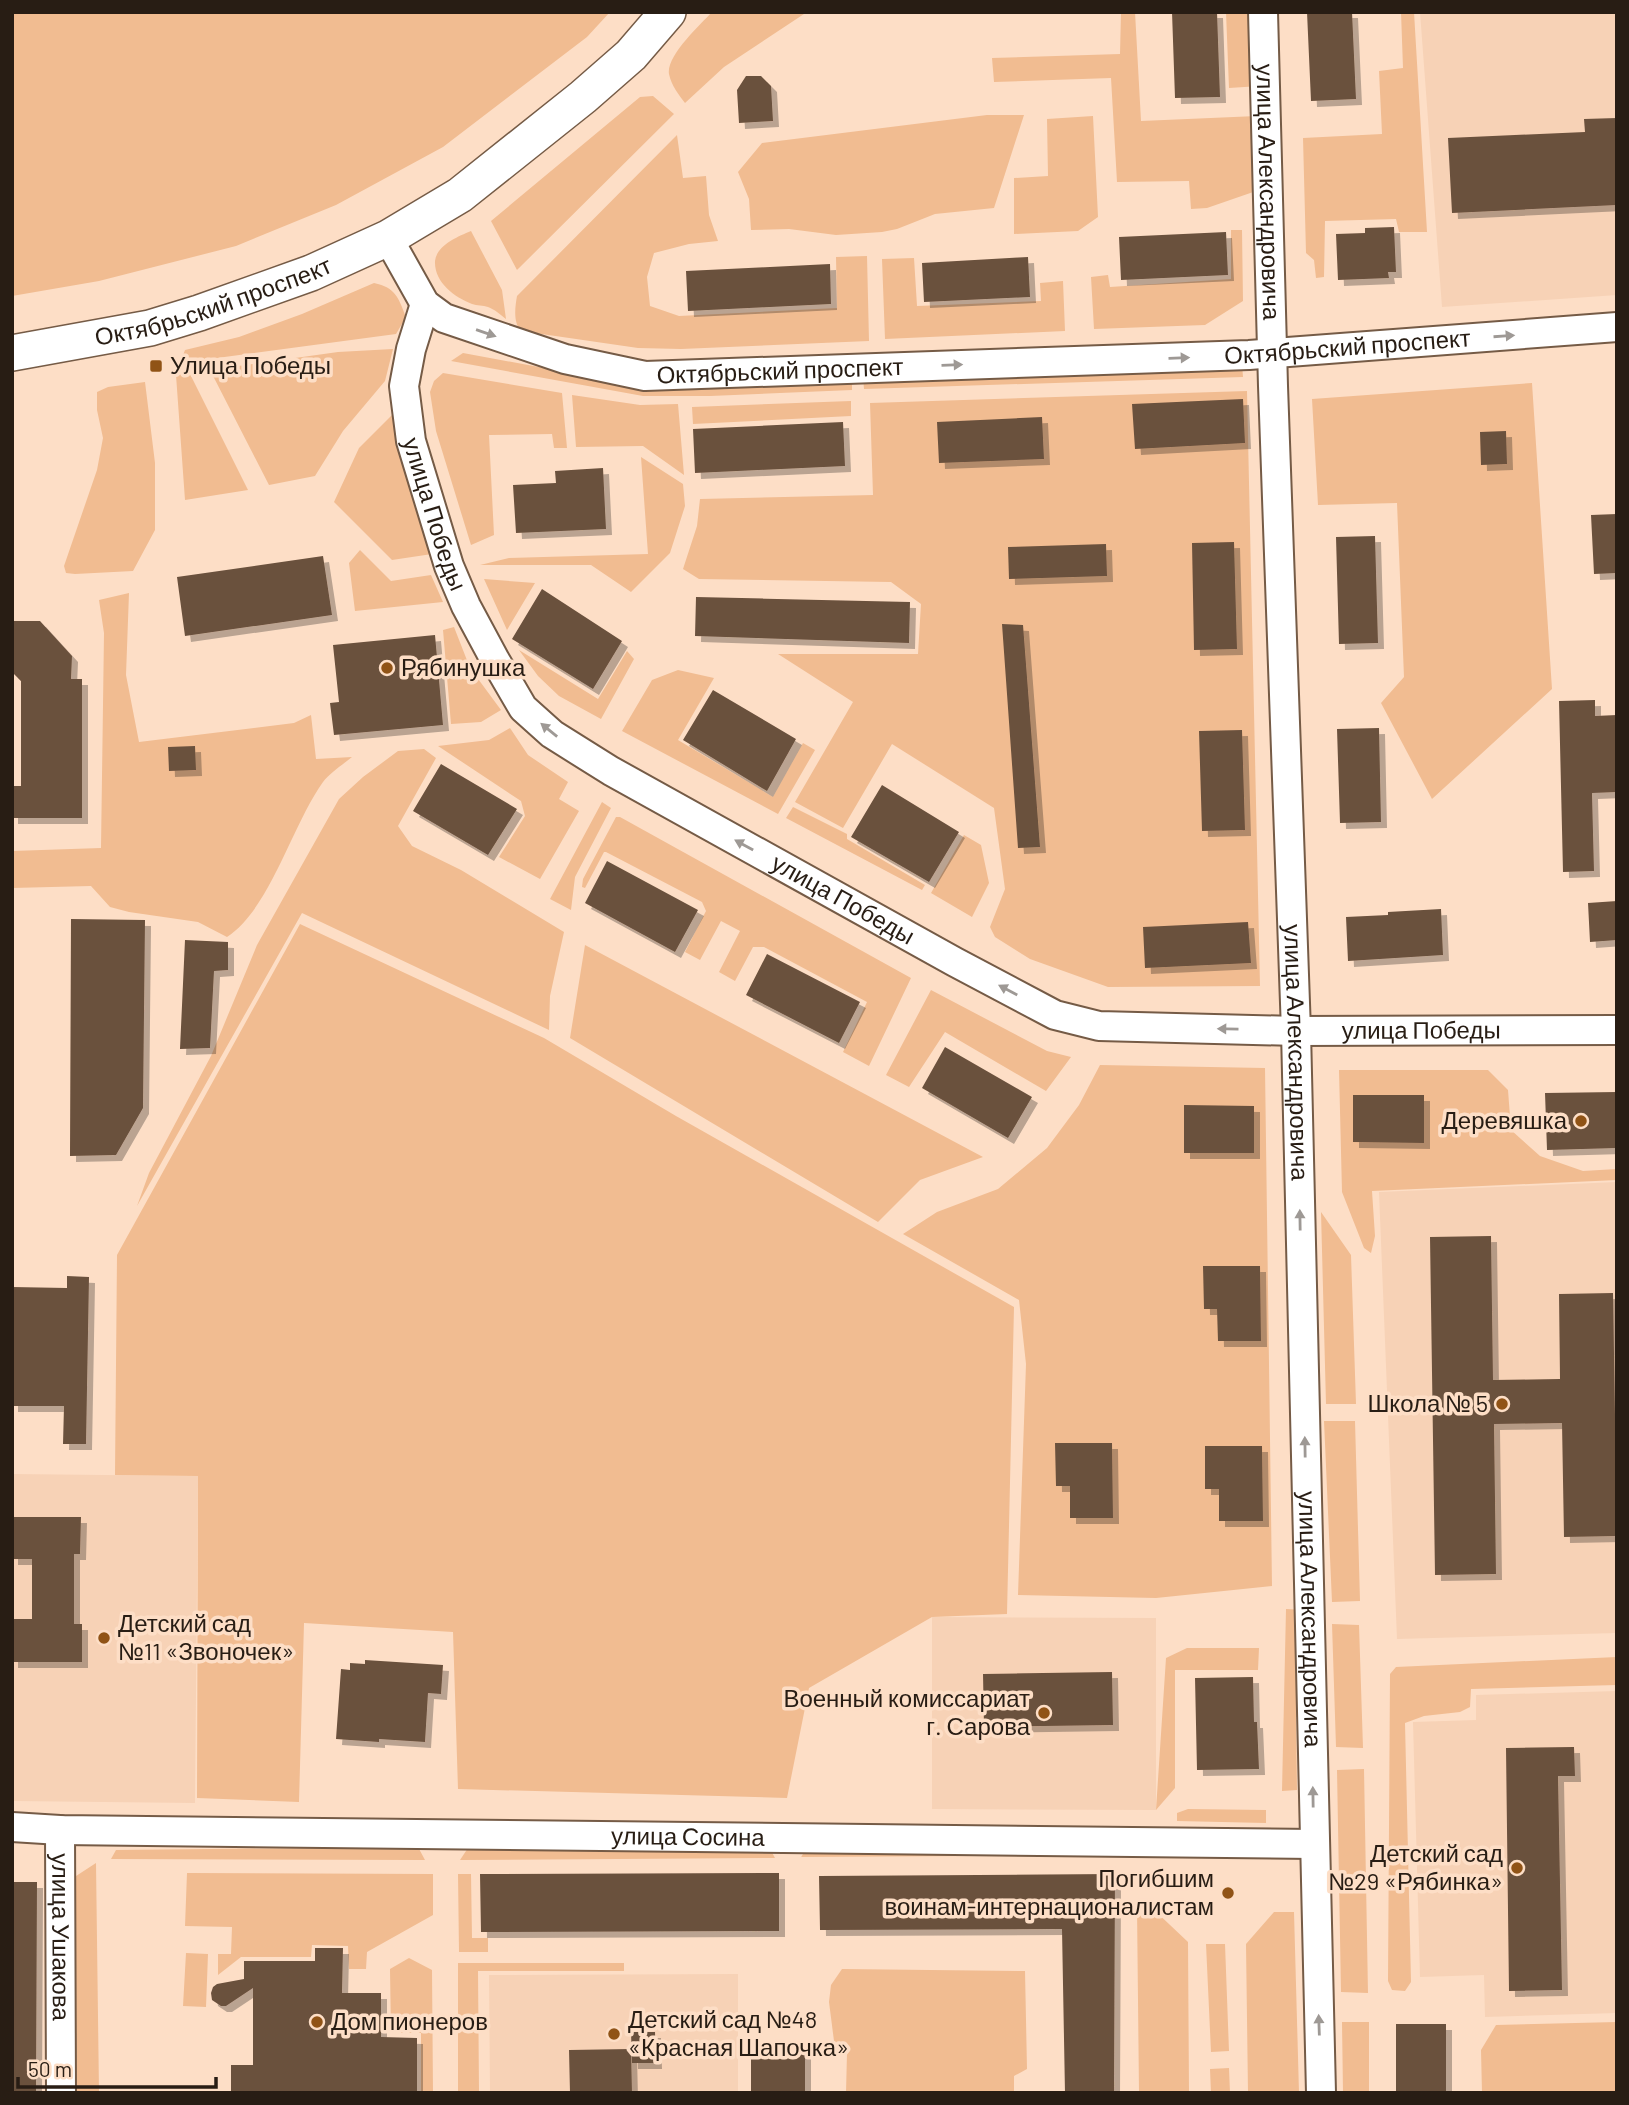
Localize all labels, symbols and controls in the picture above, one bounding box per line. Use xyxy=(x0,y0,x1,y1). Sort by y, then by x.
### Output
street label: улица Александровича xyxy=(1251,63,1287,321)
street label: Октябрьский проспект xyxy=(92,250,336,351)
street label: Октябрьский проспект xyxy=(1224,322,1472,369)
one-way arrow xyxy=(475,328,496,339)
one-way arrow xyxy=(1493,330,1515,341)
place label: Улица Победы xyxy=(170,350,331,379)
street label: Октябрьский проспект xyxy=(656,351,904,389)
one-way arrow xyxy=(1169,352,1191,363)
marker: Улица Победы xyxy=(148,358,164,374)
one-way arrow xyxy=(941,360,963,371)
street label: улица Победы xyxy=(398,434,474,595)
place label: Рябинушка xyxy=(401,652,526,681)
marker: Рябинушка xyxy=(379,660,395,676)
one-way arrow xyxy=(540,722,558,737)
one-way arrow xyxy=(734,839,754,851)
street label: улица Победы xyxy=(767,847,920,950)
street label: улица Александровича xyxy=(1279,924,1316,1182)
one-way arrow xyxy=(998,985,1018,996)
street label: улица Победы xyxy=(1342,1014,1501,1044)
one-way arrow xyxy=(1217,1023,1239,1035)
place label: Деревяшка xyxy=(1442,1105,1568,1134)
marker: Деревяшка xyxy=(1573,1113,1589,1129)
one-way arrow xyxy=(1294,1209,1306,1231)
place label: Школа № 5 xyxy=(1367,1388,1488,1417)
marker: Школа № 5 xyxy=(1494,1396,1510,1412)
one-way arrow xyxy=(1300,1436,1311,1458)
street label: улица Александровича xyxy=(1294,1491,1329,1748)
place label: Детский сад №11 «Звоночек» xyxy=(118,1608,294,1665)
marker: Детский сад №11 «Звоночек» xyxy=(96,1630,112,1646)
place label: Военный комиссариат г. Сарова xyxy=(783,1683,1031,1740)
marker: Военный комиссариат г. Сарова xyxy=(1036,1705,1052,1721)
one-way arrow xyxy=(1307,1786,1319,1808)
street label: улица Сосина xyxy=(611,1820,765,1851)
place label: Детский сад №29 «Рябинка» xyxy=(1328,1838,1503,1895)
street label: улица Ушакова xyxy=(47,1853,77,2021)
marker: Детский сад №29 «Рябинка» xyxy=(1509,1860,1525,1876)
place label: Погибшим воинам-интернационалистам xyxy=(884,1863,1214,1920)
marker: Погибшим воинам-интернационалистам xyxy=(1220,1885,1236,1901)
place label: Детский сад №48 «Красная Шапочка» xyxy=(628,2004,849,2061)
place label: Дом пионеров xyxy=(331,2006,488,2035)
one-way arrow xyxy=(1314,2013,1325,2035)
marker: Дом пионеров xyxy=(309,2014,325,2030)
marker: Детский сад №48 «Красная Шапочка» xyxy=(606,2026,622,2042)
scale bar xyxy=(18,2046,215,2090)
text: 50 m xyxy=(28,2056,72,2081)

